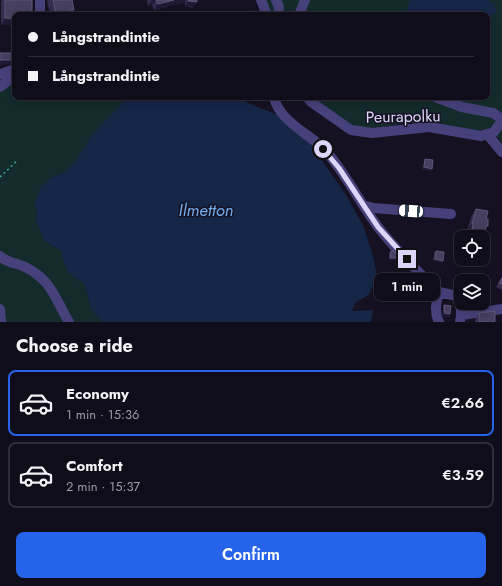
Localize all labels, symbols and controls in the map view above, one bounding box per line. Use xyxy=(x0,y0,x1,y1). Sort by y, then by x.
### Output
text: Långstrandintie xyxy=(52,26,160,48)
text: Långstrandintie xyxy=(52,65,160,87)
street label: Peurapolku xyxy=(365,104,441,129)
route start xyxy=(314,140,332,158)
water label: Ilmetton xyxy=(179,198,233,222)
car xyxy=(399,204,423,218)
map controls xyxy=(454,230,490,310)
button: locate xyxy=(454,230,490,266)
route end xyxy=(398,250,416,268)
callout: 1 min xyxy=(374,273,440,301)
button: layers xyxy=(454,274,490,310)
text: 1 min xyxy=(391,277,423,296)
text: Choose a ride xyxy=(16,333,133,359)
text: Economy xyxy=(66,383,129,405)
icon: car xyxy=(18,385,54,421)
text: €2.66 xyxy=(441,392,484,414)
text: 1 min · 15:36 xyxy=(66,405,139,424)
text: Comfort xyxy=(66,455,123,477)
icon: car xyxy=(18,457,54,493)
text: €3.59 xyxy=(442,464,484,486)
text: 2 min · 15:37 xyxy=(66,477,140,496)
button: Confirm xyxy=(16,532,486,578)

